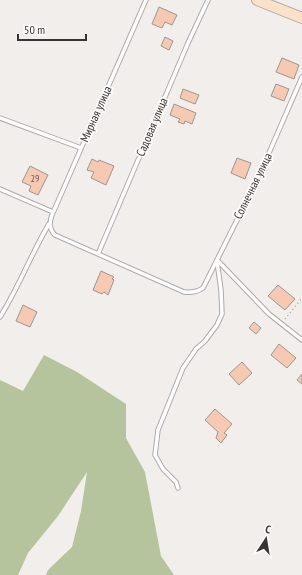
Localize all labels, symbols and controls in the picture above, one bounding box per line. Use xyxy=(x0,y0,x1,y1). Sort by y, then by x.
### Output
scale bar xyxy=(18,16,86,42)
text: 50 m xyxy=(24,22,45,37)
street label: Мирная улица xyxy=(77,83,115,144)
street label: Садовая улица xyxy=(132,95,171,158)
street label: Солнечная улица xyxy=(230,150,275,221)
house number: 29 xyxy=(31,172,40,185)
north arrow xyxy=(246,519,286,559)
text: С xyxy=(264,522,272,537)

